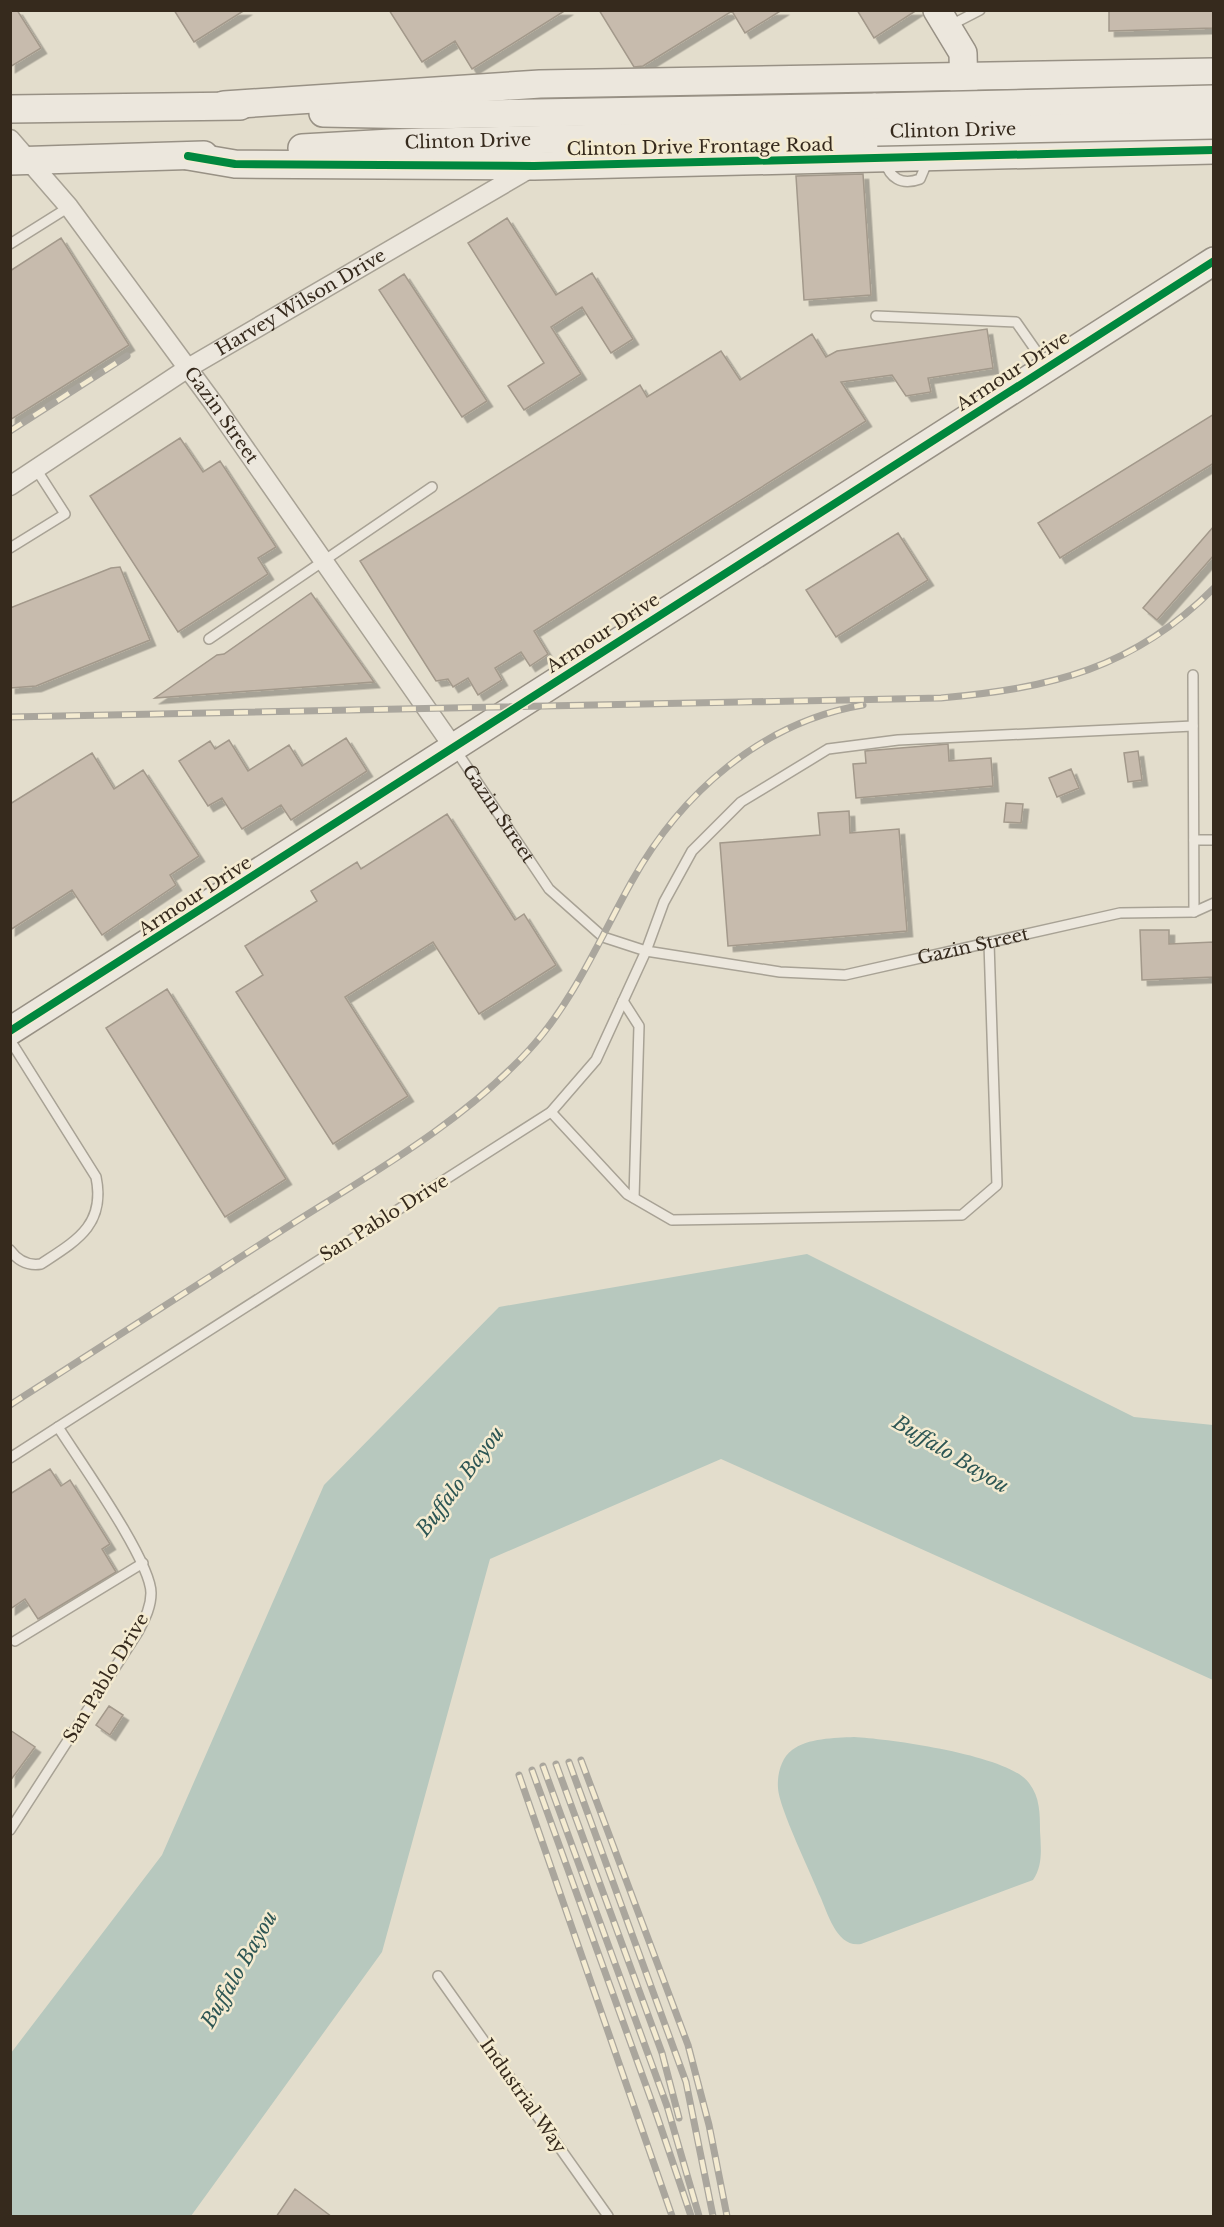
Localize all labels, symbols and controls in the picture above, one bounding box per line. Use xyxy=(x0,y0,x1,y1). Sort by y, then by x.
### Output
street label: Clinton Drive xyxy=(890,118,1016,143)
street label: Clinton Drive xyxy=(404,129,531,154)
street label: Clinton Drive Frontage Road xyxy=(566,134,834,160)
street label: Harvey Wilson Drive xyxy=(212,244,390,361)
street label: Armour Drive xyxy=(952,326,1074,416)
street label: Gazin Street xyxy=(179,362,263,468)
street label: Armour Drive xyxy=(542,588,664,678)
street label: Gazin Street xyxy=(458,760,539,867)
street label: Armour Drive xyxy=(134,851,256,941)
street label: Gazin Street xyxy=(915,923,1031,969)
street label: San Pablo Drive xyxy=(316,1170,452,1266)
water label: Buffalo Bayou xyxy=(888,1410,1013,1498)
water label: Buffalo Bayou xyxy=(410,1421,509,1541)
street label: San Pablo Drive xyxy=(59,1609,153,1747)
water label: Buffalo Bayou xyxy=(195,1906,282,2033)
street label: Industrial Way xyxy=(475,2035,571,2158)

